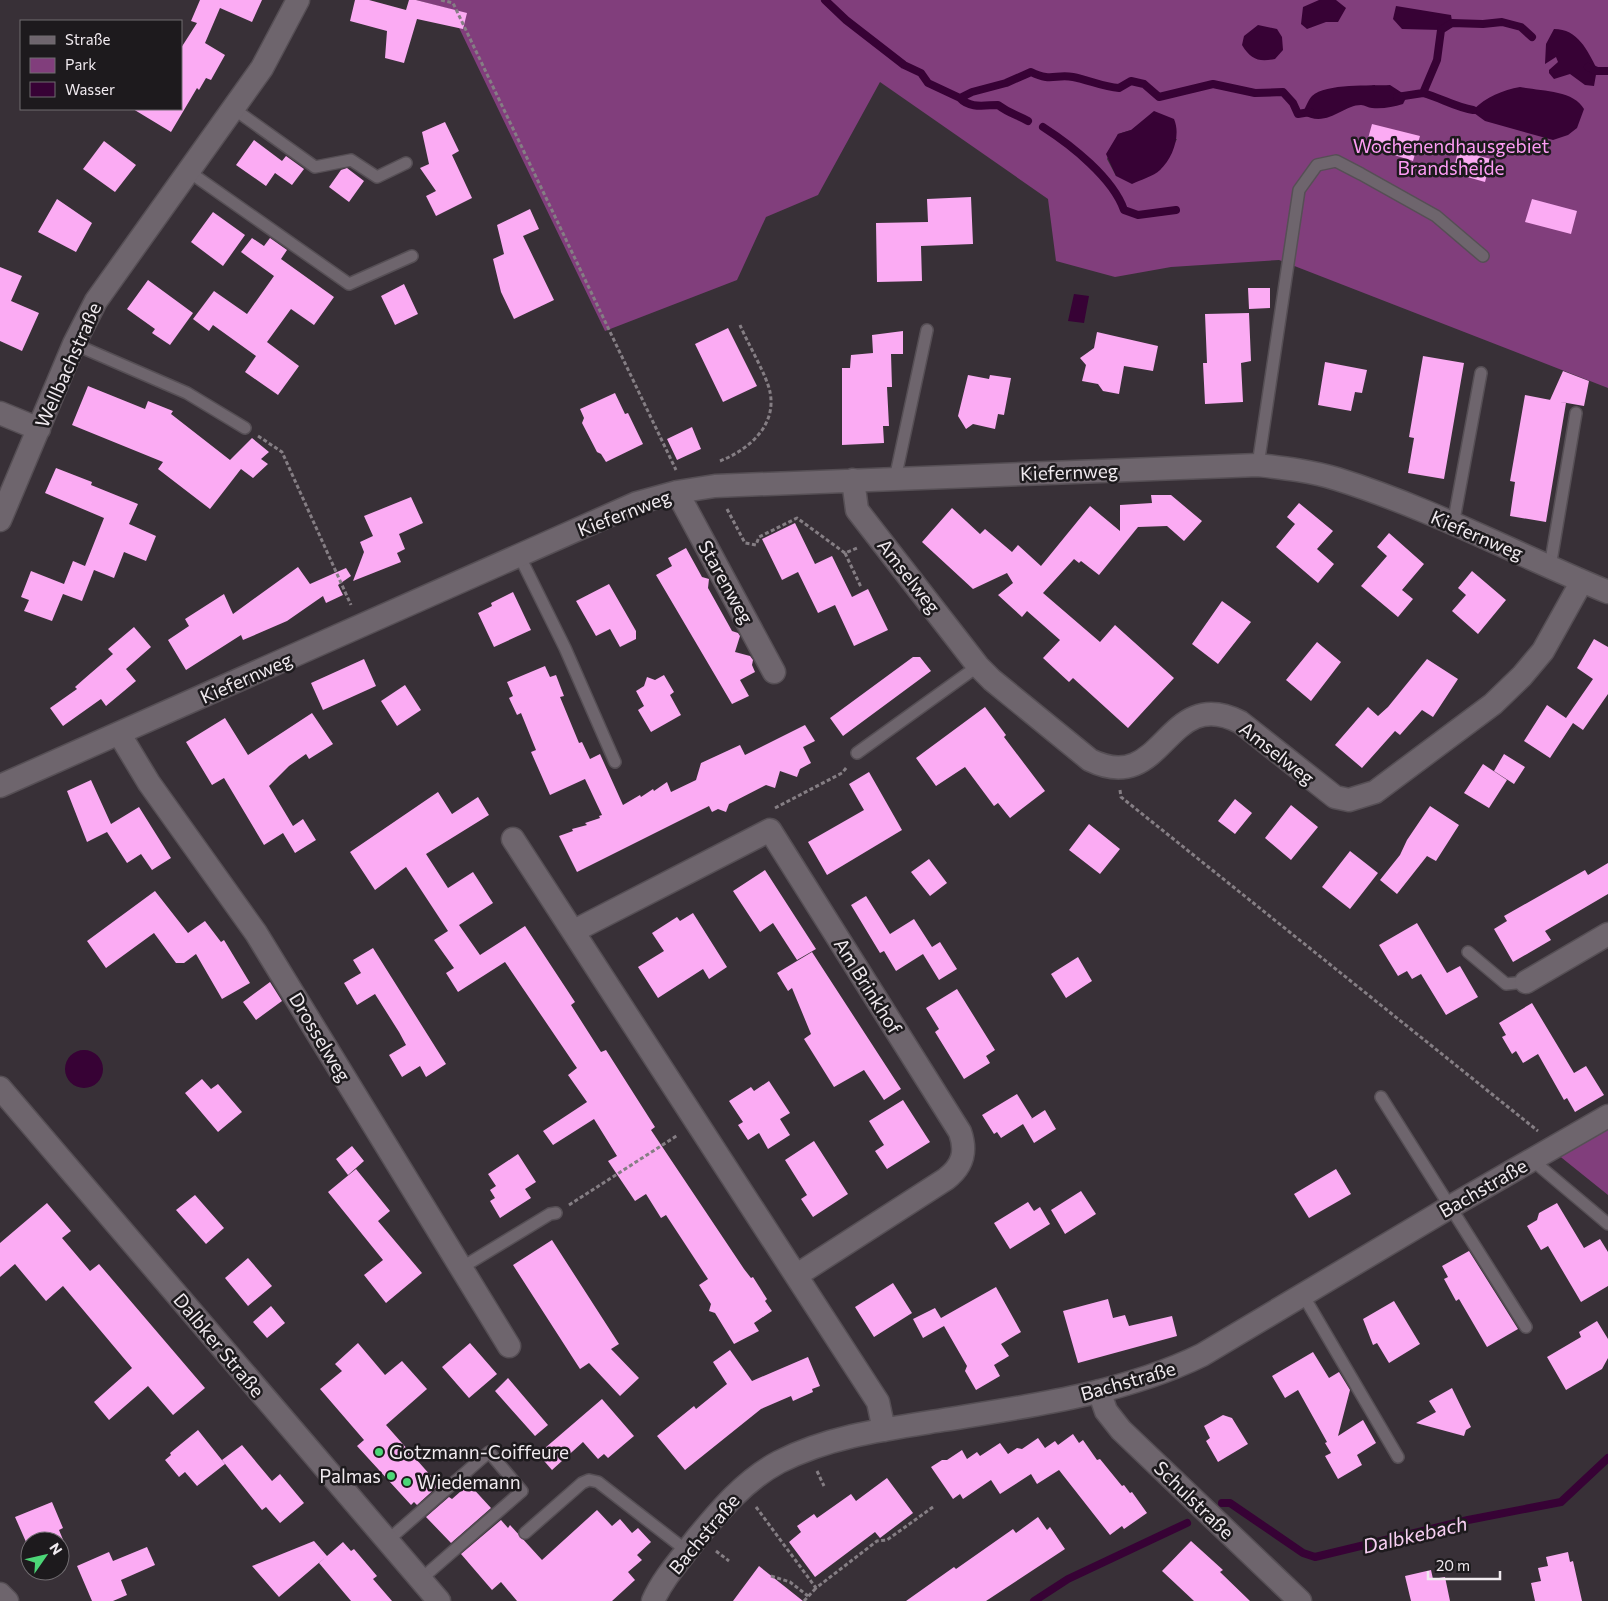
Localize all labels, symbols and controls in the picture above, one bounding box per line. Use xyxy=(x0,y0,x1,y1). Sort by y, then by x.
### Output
legend xyxy=(20,20,182,110)
text: Straße xyxy=(65,30,111,48)
text: Park xyxy=(65,55,96,73)
text: Wasser xyxy=(65,80,115,98)
park label: Wochenendhausgebiet Brandsheide xyxy=(1353,134,1549,179)
street label: Wellbachstraße xyxy=(30,299,105,431)
street label: Kiefernweg xyxy=(1020,458,1118,485)
street label: Kiefernweg xyxy=(574,484,674,541)
street label: Kiefernweg xyxy=(1428,505,1527,564)
street label: Amselweg xyxy=(873,534,946,618)
street label: Starenweg xyxy=(694,536,759,627)
street label: Kiefernweg xyxy=(196,647,295,708)
street label: Amselweg xyxy=(1235,716,1319,789)
street label: Am Brinkhof xyxy=(830,933,907,1038)
street label: Drosselweg xyxy=(285,988,356,1085)
street label: Bachstraße xyxy=(1435,1153,1531,1222)
street label: Dalbker Straße xyxy=(169,1288,270,1401)
street label: Bachstraße xyxy=(1078,1356,1178,1405)
place label: Gotzmann-Coiffeure xyxy=(389,1440,569,1463)
marker: Gotzmann-Coiffeure xyxy=(373,1446,385,1458)
street label: Schulstraße xyxy=(1150,1456,1239,1543)
place label: Palmas xyxy=(319,1464,381,1487)
marker: Palmas xyxy=(385,1470,397,1482)
place label: Wiedemann xyxy=(417,1470,521,1493)
marker: Wiedemann xyxy=(401,1476,413,1488)
street label: Bachstraße xyxy=(663,1489,744,1579)
water label: Dalbkebach xyxy=(1360,1510,1469,1558)
north arrow xyxy=(20,1531,70,1581)
text: N xyxy=(46,1539,66,1558)
scale bar xyxy=(1428,1548,1500,1580)
text: 20 m xyxy=(1436,1556,1470,1574)

